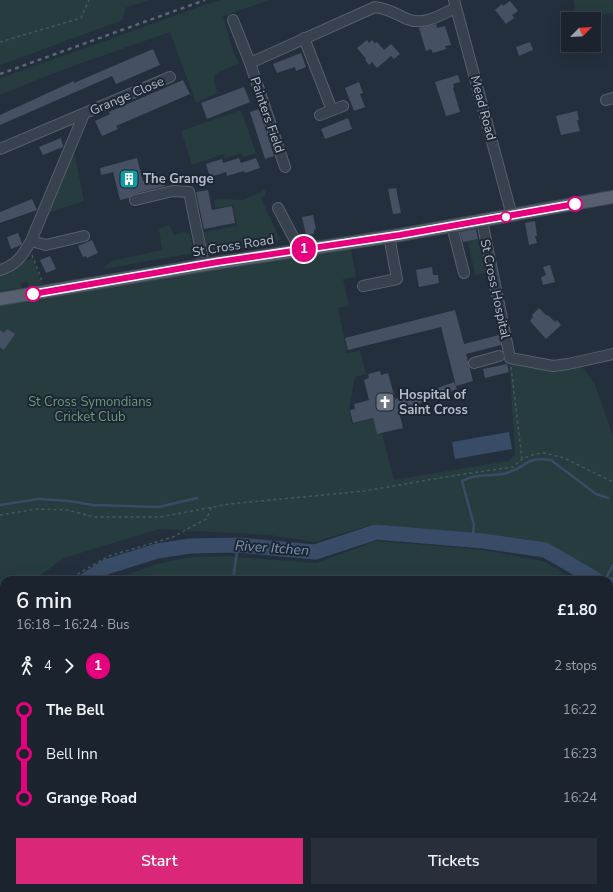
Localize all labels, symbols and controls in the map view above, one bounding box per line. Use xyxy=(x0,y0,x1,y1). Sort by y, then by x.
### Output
north arrow xyxy=(561,12,601,52)
map controls xyxy=(561,12,601,52)
street label: Grange Close xyxy=(87,72,167,120)
street label: Mead Road xyxy=(466,74,500,142)
street label: Painters Field xyxy=(246,75,288,155)
building icon: The Grange xyxy=(118,168,140,190)
place label: The Grange xyxy=(143,170,213,188)
unlabelled marker xyxy=(567,196,583,212)
unlabelled marker xyxy=(500,211,512,223)
street label: St Cross Road xyxy=(191,231,275,261)
line badge: 1 xyxy=(291,236,317,262)
street label: St Cross Hospital xyxy=(476,237,514,341)
text: 1 xyxy=(300,239,308,258)
unlabelled marker xyxy=(25,286,41,302)
place label: Hospital of Saint Cross xyxy=(399,386,468,419)
church icon: Hospital of Saint Cross xyxy=(374,391,396,413)
park label: St Cross Symondians Cricket Club xyxy=(28,393,152,426)
water label: River Itchen xyxy=(234,536,310,560)
text: 6 min xyxy=(16,586,72,616)
text: £1.80 xyxy=(557,600,597,620)
text: 16:18 – 16:24 · Bus xyxy=(16,616,130,634)
icon: walk xyxy=(16,655,38,677)
icon: forward xyxy=(58,655,80,677)
text: 1 xyxy=(94,656,102,675)
text: 4 xyxy=(44,657,52,675)
text: 2 stops xyxy=(554,657,597,675)
text: The Bell xyxy=(46,700,104,720)
text: 16:22 xyxy=(563,701,597,719)
text: Bell Inn xyxy=(46,744,98,764)
text: 16:23 xyxy=(563,745,597,763)
text: Grange Road xyxy=(46,788,137,808)
text: 16:24 xyxy=(563,789,597,807)
button: Start xyxy=(16,838,303,884)
button: Tickets xyxy=(311,838,597,884)

